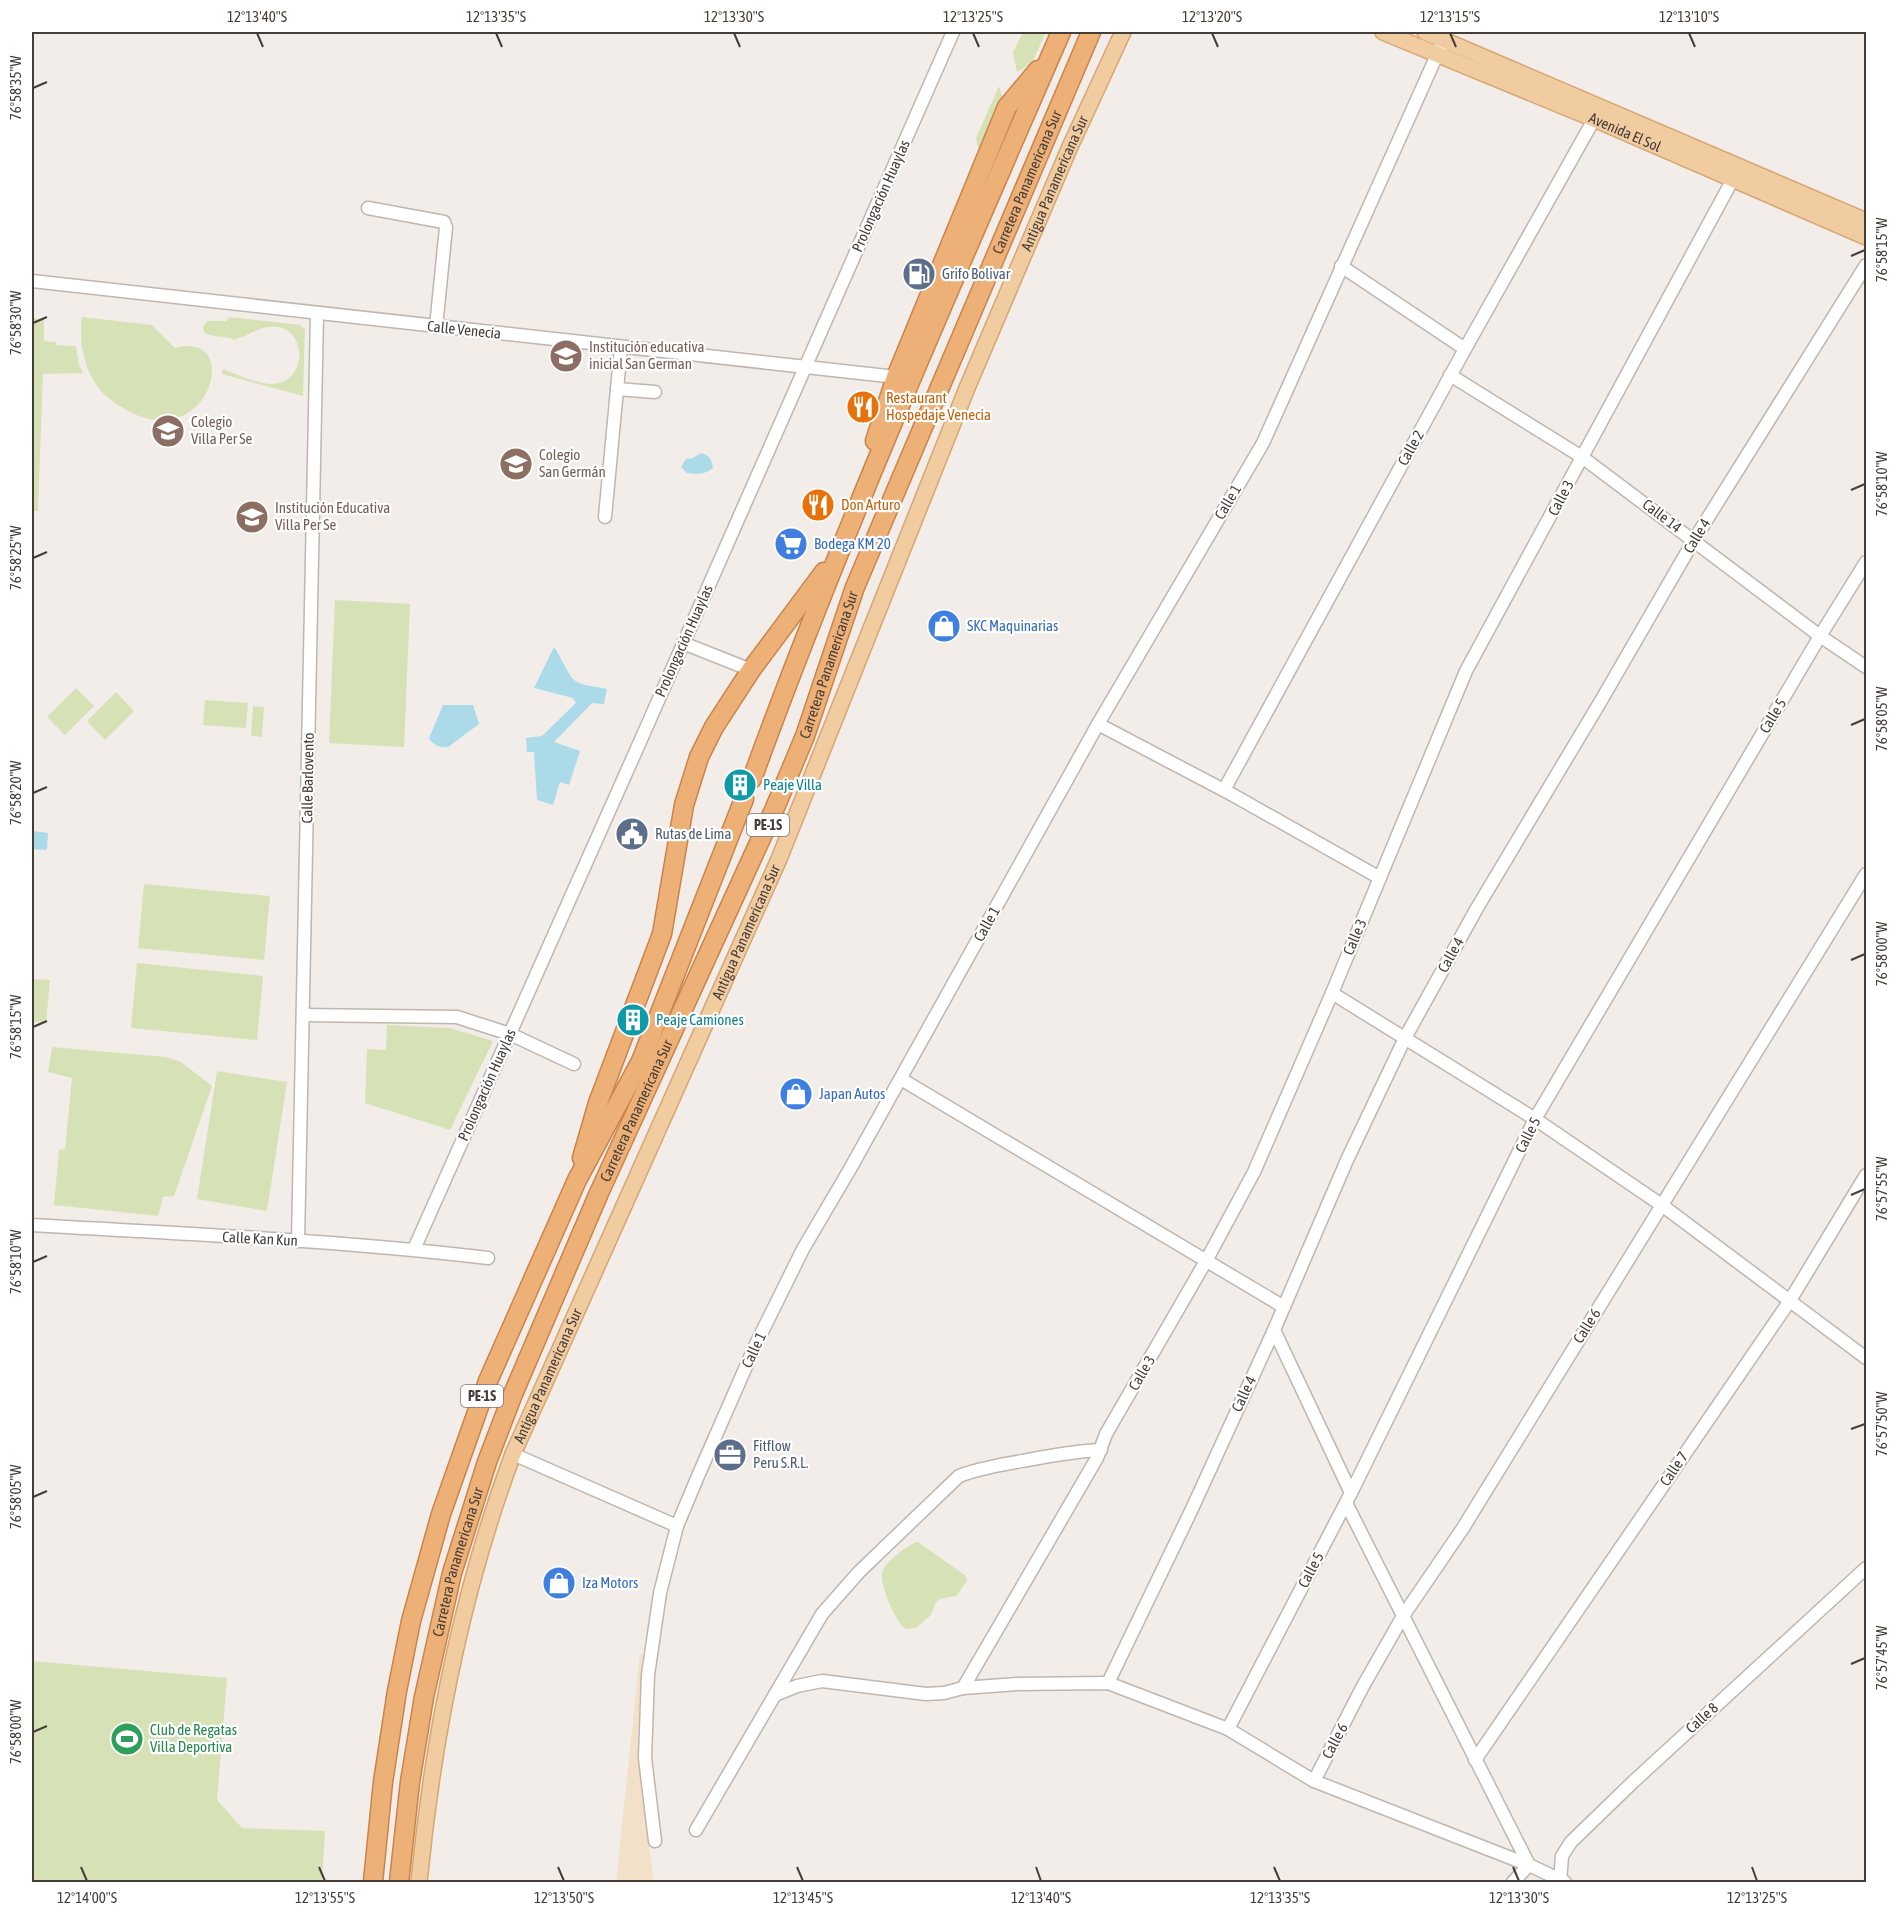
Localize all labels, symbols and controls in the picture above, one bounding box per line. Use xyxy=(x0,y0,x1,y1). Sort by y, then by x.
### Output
text: 12°13'40"S xyxy=(227,8,287,25)
text: 12°13'35"S xyxy=(466,8,526,25)
text: 12°13'30"S xyxy=(704,8,764,25)
text: 12°13'25"S xyxy=(943,8,1003,25)
text: 12°13'20"S xyxy=(1182,8,1242,25)
text: 12°13'15"S xyxy=(1420,8,1480,25)
text: 12°13'10"S xyxy=(1659,8,1719,25)
text: 76°58'35"W xyxy=(7,56,24,120)
street label: Carretera Panamericana Sur xyxy=(989,107,1065,256)
street label: Avenida El Sol xyxy=(1587,109,1664,155)
street label: Antigua Panamericana Sur xyxy=(1018,112,1091,253)
street label: Prolongación Huaylas xyxy=(848,137,913,254)
text: 76°58'15"W xyxy=(1873,218,1890,282)
fuel station icon: Grifo Bolivar xyxy=(901,256,937,292)
place label: Grifo Bolivar xyxy=(942,265,1011,282)
text: 76°58'30"W xyxy=(7,291,24,355)
street label: Calle Venecia xyxy=(426,317,502,342)
school or university icon: Institución educativa inicial San German xyxy=(548,338,584,374)
place label: Institución educativa inicial San German xyxy=(589,338,705,372)
restaurant icon: Restaurant Hospedaje Venecia xyxy=(845,389,881,425)
place label: Restaurant Hospedaje Venecia xyxy=(886,389,991,423)
school or university icon: Colegio Villa Per Se xyxy=(150,413,186,449)
place label: Colegio Villa Per Se xyxy=(191,413,253,447)
street label: Calle 2 xyxy=(1394,427,1427,468)
school or university icon: Colegio San Germán xyxy=(498,446,534,482)
place label: Colegio San Germán xyxy=(539,446,606,480)
text: 76°58'10"W xyxy=(1873,452,1890,516)
street label: Calle 3 xyxy=(1544,477,1577,518)
street label: Calle 1 xyxy=(1211,481,1244,522)
restaurant icon: Don Arturo xyxy=(800,487,836,523)
street label: Calle 14 xyxy=(1639,495,1685,536)
place label: Don Arturo xyxy=(841,496,900,513)
school or university icon: Institución Educativa Villa Per Se xyxy=(234,499,270,535)
place label: Institución Educativa Villa Per Se xyxy=(275,499,390,533)
street label: Calle 4 xyxy=(1680,515,1714,556)
text: 76°58'25"W xyxy=(7,526,24,590)
supermarket icon: Bodega KM 20 xyxy=(773,526,809,562)
place label: Bodega KM 20 xyxy=(814,535,891,552)
street label: Prolongación Huaylas xyxy=(651,582,716,699)
street label: Carretera Panamericana Sur xyxy=(796,588,861,741)
shop icon: SKC Maquinarias xyxy=(926,608,962,644)
place label: SKC Maquinarias xyxy=(967,617,1058,634)
text: 76°58'05"W xyxy=(1873,687,1890,751)
street label: Calle 5 xyxy=(1756,695,1790,736)
street label: Calle Barlovento xyxy=(298,732,317,824)
text: 76°58'20"W xyxy=(7,761,24,825)
building icon: Peaje Villa xyxy=(722,767,758,803)
place label: Peaje Villa xyxy=(763,776,822,793)
road number: PE-1S xyxy=(747,814,789,836)
public building icon: Rutas de Lima xyxy=(614,816,650,852)
place label: Rutas de Lima xyxy=(655,825,731,842)
street label: Antigua Panamericana Sur xyxy=(708,861,784,1002)
street label: Calle 1 xyxy=(970,903,1003,944)
street label: Calle 3 xyxy=(1339,916,1370,957)
text: 76°58'00"W xyxy=(1873,922,1890,986)
street label: Calle 4 xyxy=(1434,934,1467,975)
text: 76°58'15"W xyxy=(7,995,24,1059)
building icon: Peaje Camiones xyxy=(615,1002,651,1038)
place label: Peaje Camiones xyxy=(656,1011,744,1028)
street label: Prolongación Huaylas xyxy=(454,1026,519,1143)
street label: Carretera Panamericana Sur xyxy=(596,1036,676,1184)
shop icon: Japan Autos xyxy=(778,1076,814,1112)
place label: Japan Autos xyxy=(819,1085,885,1102)
street label: Calle 5 xyxy=(1511,1114,1544,1155)
text: 76°57'55"W xyxy=(1873,1157,1890,1221)
street label: Calle Kan Kun xyxy=(222,1228,298,1249)
text: 76°58'10"W xyxy=(7,1230,24,1294)
street label: Antigua Panamericana Sur xyxy=(510,1305,585,1446)
street label: Calle 6 xyxy=(1569,1305,1604,1346)
street label: Calle 1 xyxy=(738,1329,769,1370)
street label: Calle 3 xyxy=(1125,1352,1158,1393)
street label: Calle 4 xyxy=(1228,1373,1259,1414)
road number: PE-1S xyxy=(461,1385,503,1407)
text: 76°57'50"W xyxy=(1873,1392,1890,1456)
office icon: Fitflow Peru S.R.L. xyxy=(712,1437,748,1473)
place label: Fitflow Peru S.R.L. xyxy=(753,1437,809,1471)
street label: Calle 7 xyxy=(1656,1448,1691,1489)
text: 76°58'05"W xyxy=(7,1465,24,1529)
street label: Carretera Panamericana Sur xyxy=(429,1485,487,1638)
street label: Calle 5 xyxy=(1294,1549,1327,1590)
shop icon: Iza Motors xyxy=(541,1565,577,1601)
place label: Iza Motors xyxy=(582,1574,638,1591)
text: 76°57'45"W xyxy=(1873,1626,1890,1690)
street label: Calle 8 xyxy=(1682,1699,1721,1736)
text: 76°58'00"W xyxy=(7,1700,24,1764)
street label: Calle 6 xyxy=(1318,1720,1351,1761)
sports icon: Club de Regatas Villa Deportiva xyxy=(109,1721,145,1757)
place label: Club de Regatas Villa Deportiva xyxy=(150,1721,237,1755)
text: 12°14'00"S xyxy=(57,1889,117,1906)
text: 12°13'55"S xyxy=(295,1889,355,1906)
text: 12°13'50"S xyxy=(534,1889,594,1906)
text: 12°13'45"S xyxy=(773,1889,833,1906)
text: 12°13'40"S xyxy=(1011,1889,1071,1906)
text: 12°13'35"S xyxy=(1250,1889,1310,1906)
text: 12°13'30"S xyxy=(1489,1889,1549,1906)
text: 12°13'25"S xyxy=(1727,1889,1787,1906)

